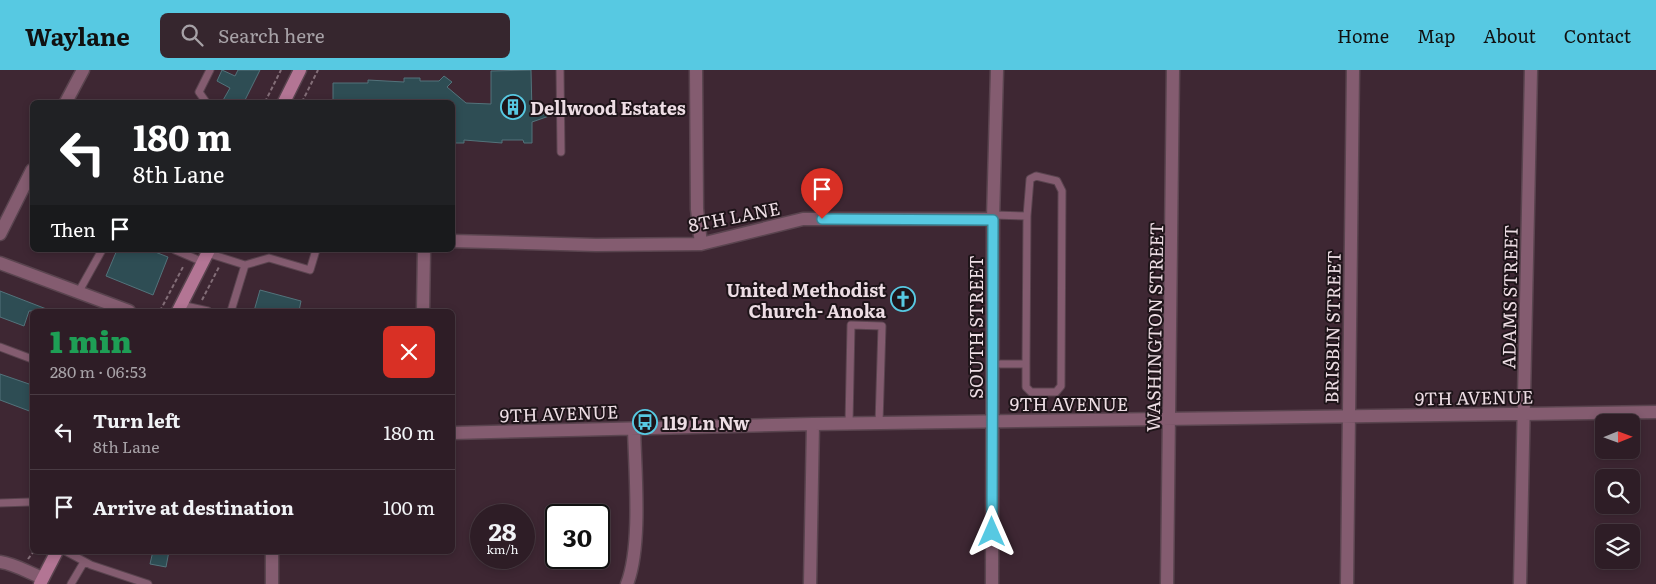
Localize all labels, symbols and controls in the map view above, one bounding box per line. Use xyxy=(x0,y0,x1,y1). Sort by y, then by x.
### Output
search box xyxy=(160,13,510,58)
text: Waylane xyxy=(25,18,130,53)
icon: search xyxy=(178,21,206,49)
text: Search here xyxy=(218,21,325,49)
text: Home xyxy=(1337,22,1389,49)
text: Map xyxy=(1417,22,1455,49)
text: About xyxy=(1483,22,1536,49)
text: Contact xyxy=(1564,22,1631,49)
building icon: Dellwood Estates xyxy=(500,94,526,120)
place label: Dellwood Estates xyxy=(530,94,686,121)
text: 180 m xyxy=(133,110,232,162)
icon: left xyxy=(50,120,115,185)
text: 8th Lane xyxy=(133,157,224,190)
pin xyxy=(801,168,843,219)
icon: arrive xyxy=(808,175,836,203)
street label: 8TH LANE xyxy=(686,194,782,238)
text: Then xyxy=(50,215,96,243)
icon: arrive xyxy=(106,215,134,243)
street label: WASHINGTON STREET xyxy=(1139,222,1169,432)
street label: ADAMS STREET xyxy=(1494,225,1524,369)
street label: BRISBIN STREET xyxy=(1317,250,1347,404)
street label: SOUTH STREET xyxy=(962,255,989,399)
place label: United Methodist Church- Anoka xyxy=(726,276,887,324)
church icon: United Methodist Church- Anoka xyxy=(890,286,916,312)
text: 1 min xyxy=(50,318,132,362)
button: close xyxy=(383,326,435,378)
text: 280 m · 06:53 xyxy=(50,359,147,383)
street label: 9TH AVENUE xyxy=(1415,382,1533,412)
street label: 9TH AVENUE xyxy=(1010,390,1128,417)
street label: 9TH AVENUE xyxy=(499,397,619,429)
text: Turn left xyxy=(93,406,180,434)
bus stop icon: 119 Ln Nw xyxy=(632,409,658,435)
place label: 119 Ln Nw xyxy=(662,409,750,436)
north arrow xyxy=(1595,414,1640,459)
map controls xyxy=(1595,414,1640,569)
icon: left xyxy=(50,418,78,446)
text: 180 m xyxy=(384,418,435,446)
text: 8th Lane xyxy=(93,434,160,458)
button: search xyxy=(1595,469,1640,514)
icon: arrive xyxy=(50,493,78,521)
text: Arrive at destination xyxy=(93,493,294,521)
text: 100 m xyxy=(383,493,435,521)
speed limit sign: 30 xyxy=(545,504,610,569)
position arrow xyxy=(965,505,1017,557)
text: 28 xyxy=(488,512,517,549)
button: layers xyxy=(1595,524,1640,569)
text: km/h xyxy=(487,540,518,558)

